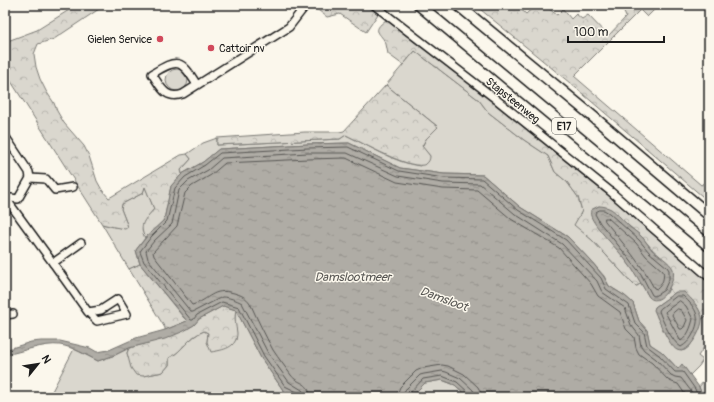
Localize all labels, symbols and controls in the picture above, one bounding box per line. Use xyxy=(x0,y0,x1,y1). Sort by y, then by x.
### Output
scale bar xyxy=(568,18,664,44)
text: 100 m xyxy=(574,25,609,40)
place label: Gielen Service xyxy=(87,33,153,46)
marker: Gielen Service xyxy=(155,34,165,44)
place label: Cattoir nv xyxy=(219,42,265,55)
marker: Cattoir nv xyxy=(206,43,216,53)
street label: Stapsteenweg xyxy=(483,75,543,126)
road number: E17 xyxy=(552,118,576,134)
water label: Damslootmeer xyxy=(315,270,393,285)
water label: Damsloot xyxy=(418,284,471,315)
north arrow xyxy=(18,344,58,384)
text: N xyxy=(39,353,54,366)

